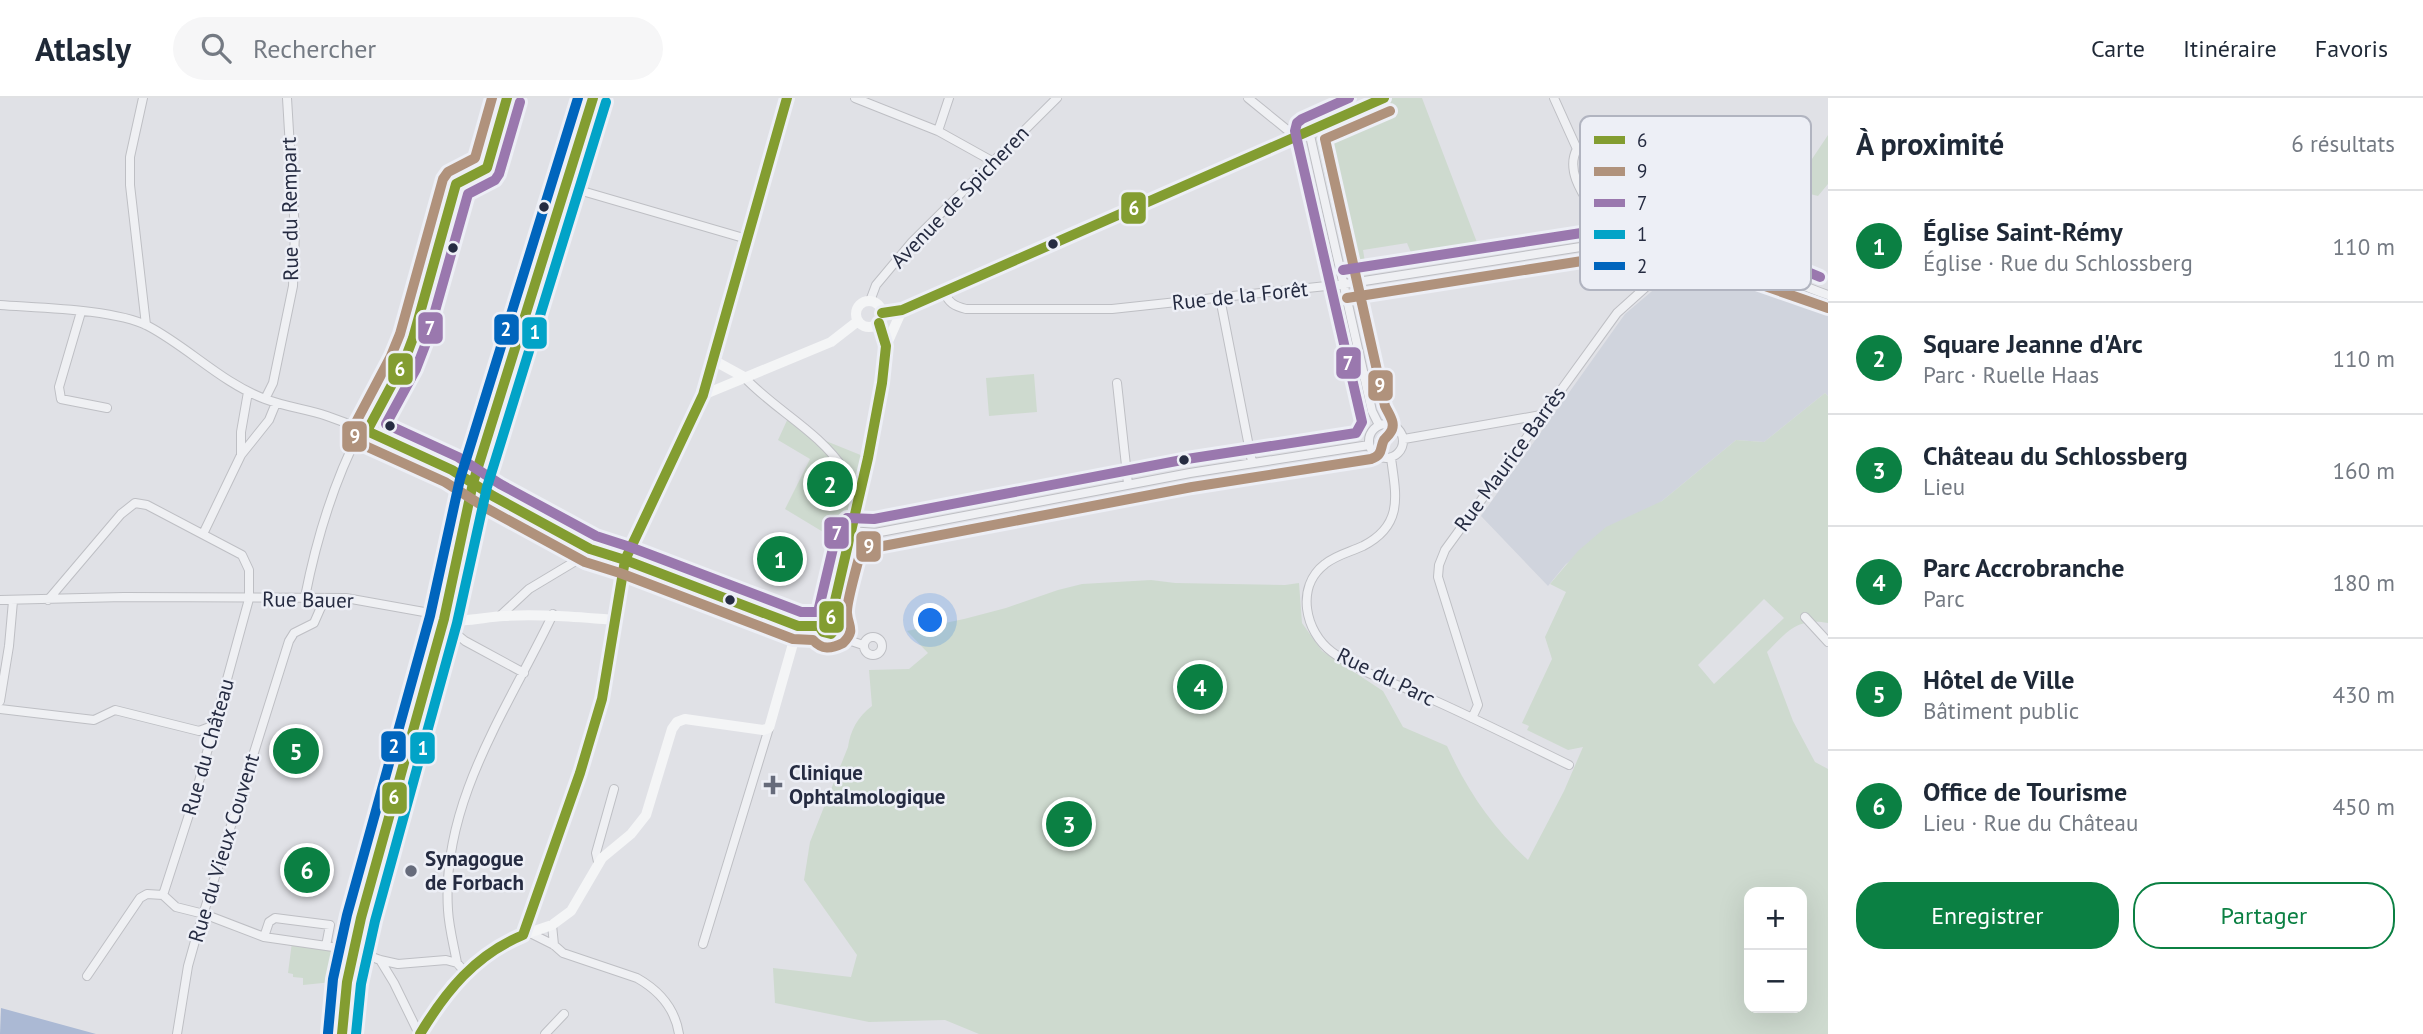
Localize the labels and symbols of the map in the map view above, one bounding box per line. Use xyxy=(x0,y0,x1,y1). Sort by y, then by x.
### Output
legend xyxy=(1580,116,1811,290)
street label: Avenue de Spicheren xyxy=(885,120,1035,274)
text: 6 xyxy=(1637,128,1647,152)
street label: Rue du Rempart xyxy=(275,137,304,281)
text: 9 xyxy=(1637,159,1647,183)
line badge: 6 xyxy=(1120,191,1147,225)
text: 7 xyxy=(1637,191,1647,215)
text: 6 xyxy=(1129,196,1139,220)
unlabelled marker xyxy=(537,200,551,214)
text: 1 xyxy=(1637,222,1647,246)
unlabelled marker xyxy=(1046,237,1060,251)
unlabelled marker xyxy=(446,241,460,255)
text: 2 xyxy=(1637,254,1647,278)
street label: Rue de la Forêt xyxy=(1171,275,1309,316)
line badge: 7 xyxy=(417,311,444,345)
line badge: 2 xyxy=(493,313,520,346)
text: 7 xyxy=(425,316,435,340)
line badge: 1 xyxy=(521,316,548,350)
text: 2 xyxy=(501,317,511,341)
text: 1 xyxy=(530,320,540,344)
line badge: 7 xyxy=(1335,346,1362,380)
text: 7 xyxy=(1343,351,1353,375)
line badge: 6 xyxy=(387,352,414,386)
text: 6 xyxy=(395,357,405,381)
line badge: 9 xyxy=(1367,369,1394,402)
text: 9 xyxy=(1375,373,1385,397)
street label: Rue Maurice Barrès xyxy=(1448,381,1571,537)
unlabelled marker xyxy=(383,419,397,433)
line badge: 9 xyxy=(341,420,368,453)
text: 9 xyxy=(350,424,360,448)
unlabelled marker xyxy=(1177,453,1191,467)
pin: 2 xyxy=(807,458,853,510)
line badge: 7 xyxy=(823,516,850,550)
text: 7 xyxy=(832,521,842,545)
line badge: 9 xyxy=(855,530,882,563)
pin: 1 xyxy=(757,533,803,585)
text: 9 xyxy=(864,534,874,558)
street label: Rue Bauer xyxy=(262,585,354,614)
unlabelled marker xyxy=(723,593,737,607)
line badge: 6 xyxy=(818,600,845,634)
your location xyxy=(913,603,947,637)
text: 6 xyxy=(826,605,836,629)
street label: Rue du Parc xyxy=(1333,641,1440,712)
pin: 4 xyxy=(1177,661,1223,713)
street label: Rue du Château xyxy=(175,675,240,818)
pin: 5 xyxy=(273,725,319,777)
line badge: 2 xyxy=(380,730,407,763)
line badge: 1 xyxy=(409,731,436,765)
text: 2 xyxy=(389,734,399,758)
text: 1 xyxy=(418,736,428,760)
street label: Rue du Vieux Couvent xyxy=(182,750,265,945)
place label: Clinique Ophtalmologique xyxy=(789,759,946,810)
marker: Clinique Ophtalmologique xyxy=(763,775,783,795)
line badge: 6 xyxy=(381,781,408,815)
text: 6 xyxy=(389,785,399,809)
pin: 3 xyxy=(1046,798,1092,850)
pin: 6 xyxy=(284,844,330,896)
place label: Synagogue de Forbach xyxy=(425,845,524,896)
marker: Synagogue de Forbach xyxy=(403,863,419,879)

